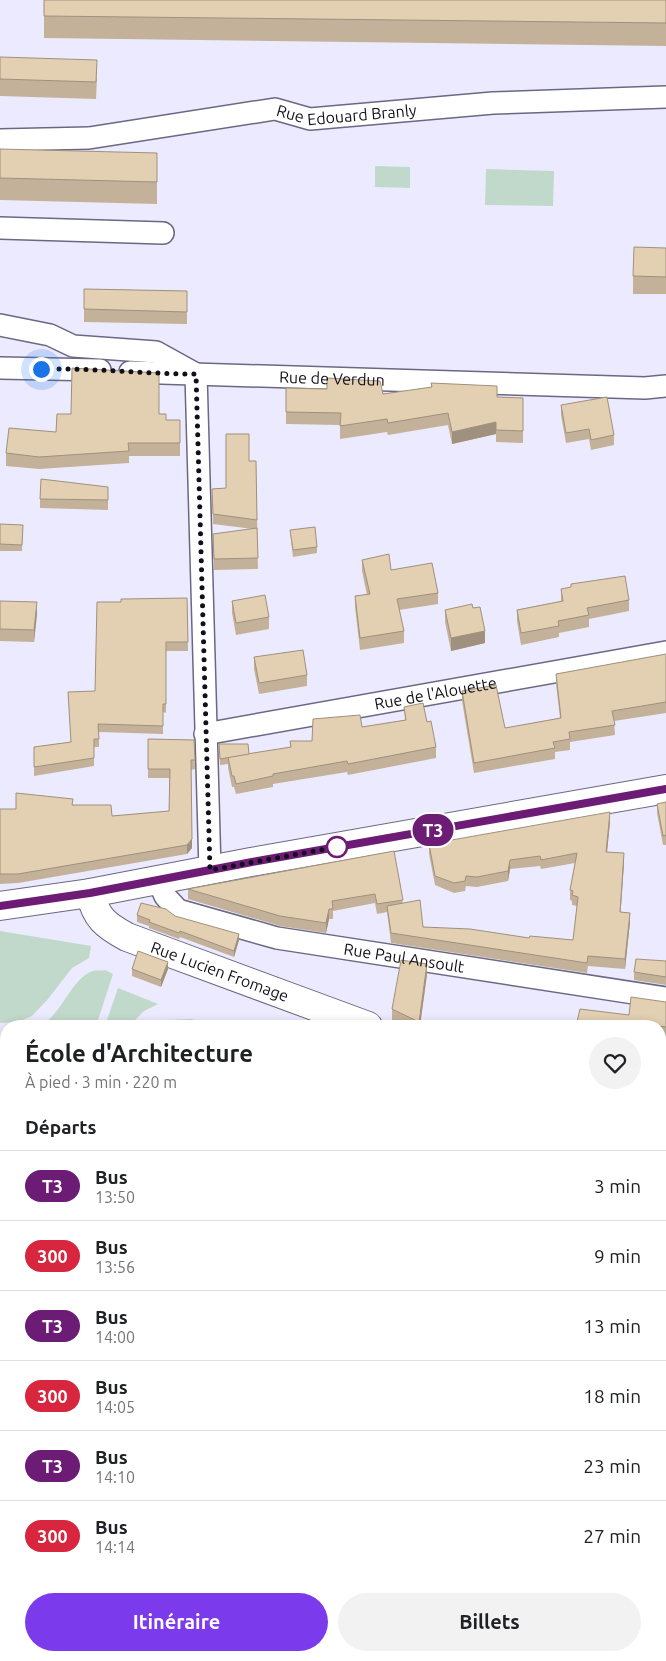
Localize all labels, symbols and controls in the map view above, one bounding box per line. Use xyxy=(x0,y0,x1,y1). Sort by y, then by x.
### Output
street label: Rue Edouard Branly xyxy=(275,101,418,128)
your location xyxy=(29,357,54,382)
street label: Rue de Verdun xyxy=(279,368,385,389)
street label: Rue de l'Alouette xyxy=(373,673,498,713)
line badge: T3 xyxy=(410,814,456,846)
text: T3 xyxy=(423,820,443,840)
unlabelled marker xyxy=(326,836,348,858)
street label: Rue Lucien Fromage xyxy=(148,938,291,1005)
street label: Rue Paul Ansoult xyxy=(342,939,466,976)
button: heart xyxy=(589,1037,641,1089)
text: École d'Architecture xyxy=(25,1040,253,1067)
text: À pied · 3 min · 220 m xyxy=(25,1073,177,1091)
text: Départs xyxy=(25,1116,96,1138)
text: Bus xyxy=(95,1166,128,1188)
text: 3 min xyxy=(594,1175,641,1197)
text: T3 xyxy=(42,1176,63,1196)
text: 13:50 xyxy=(95,1188,135,1206)
text: Bus xyxy=(95,1236,128,1258)
text: 9 min xyxy=(594,1245,641,1267)
text: 300 xyxy=(37,1246,68,1266)
text: 13:56 xyxy=(95,1258,135,1276)
text: Bus xyxy=(95,1306,128,1328)
text: 13 min xyxy=(583,1315,641,1337)
text: T3 xyxy=(42,1316,63,1336)
text: 14:00 xyxy=(95,1328,135,1346)
text: Bus xyxy=(95,1376,128,1398)
text: 18 min xyxy=(583,1385,641,1407)
text: 300 xyxy=(37,1386,68,1406)
text: 14:05 xyxy=(95,1398,135,1416)
text: Bus xyxy=(95,1446,128,1468)
text: 23 min xyxy=(583,1455,641,1477)
text: T3 xyxy=(42,1456,63,1476)
text: 14:10 xyxy=(95,1468,135,1486)
text: Bus xyxy=(95,1516,128,1538)
text: 27 min xyxy=(583,1525,641,1547)
text: 300 xyxy=(37,1526,68,1546)
text: 14:14 xyxy=(95,1538,135,1556)
button: Itinéraire xyxy=(25,1593,328,1651)
button: Billets xyxy=(338,1593,641,1651)

